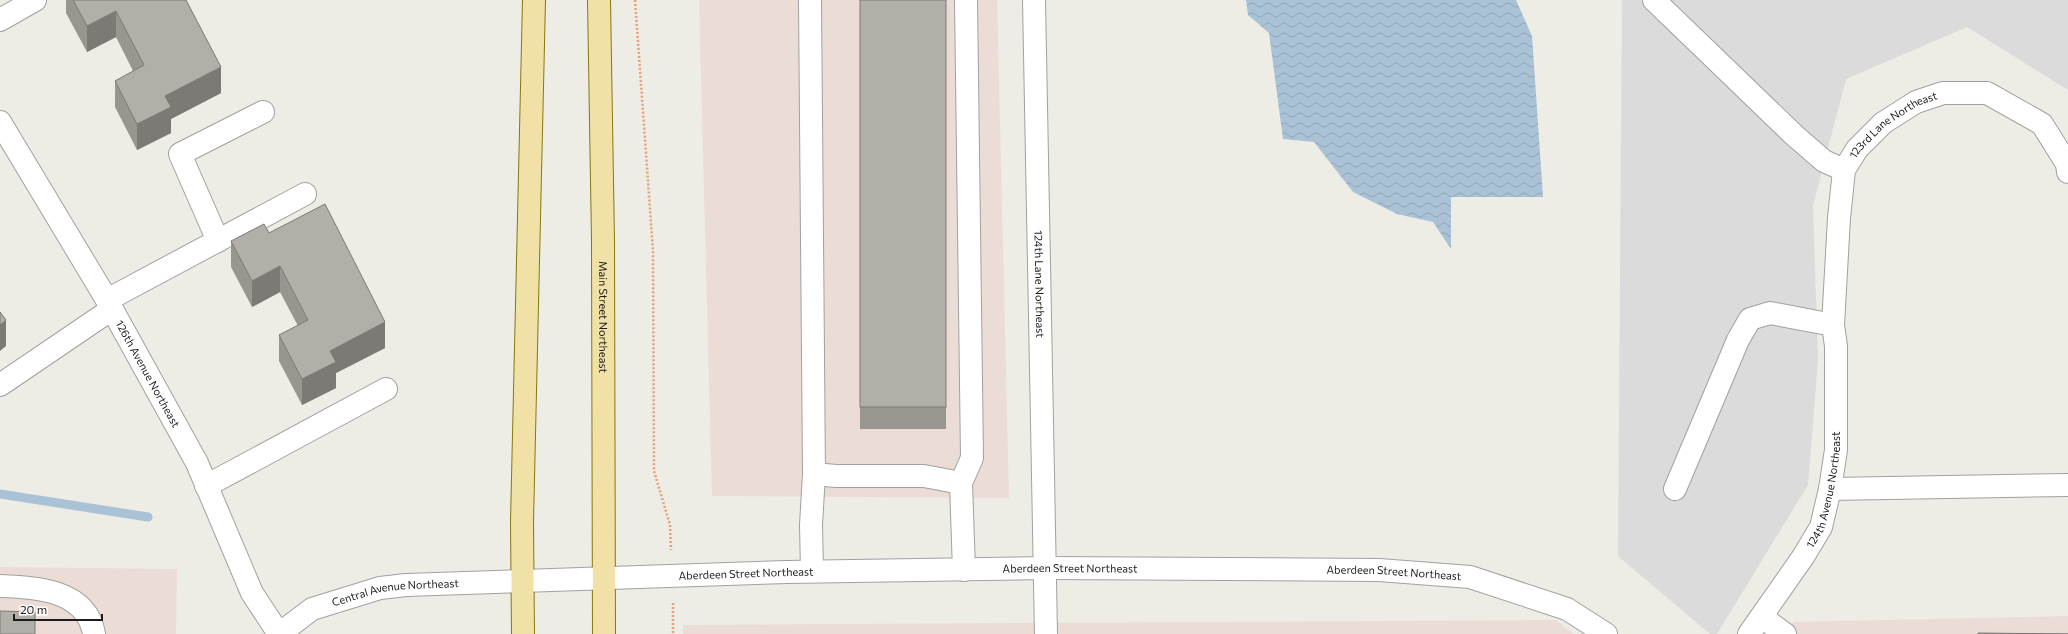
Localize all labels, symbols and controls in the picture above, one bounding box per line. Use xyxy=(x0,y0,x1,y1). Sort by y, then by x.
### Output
street label: 123rd Lane Northeast xyxy=(1846,88,1939,160)
street label: 124th Lane Northeast xyxy=(1032,230,1047,338)
street label: Main Street Northeast xyxy=(597,261,610,373)
street label: 126th Avenue Northeast xyxy=(113,318,183,430)
street label: 124th Avenue Northeast xyxy=(1803,431,1842,550)
street label: Aberdeen Street Northeast xyxy=(1002,561,1138,575)
street label: Aberdeen Street Northeast xyxy=(1326,563,1462,582)
street label: Aberdeen Street Northeast xyxy=(678,565,814,582)
street label: Central Avenue Northeast xyxy=(330,576,460,609)
scale bar xyxy=(14,596,102,622)
text: 20 m xyxy=(20,602,47,616)

